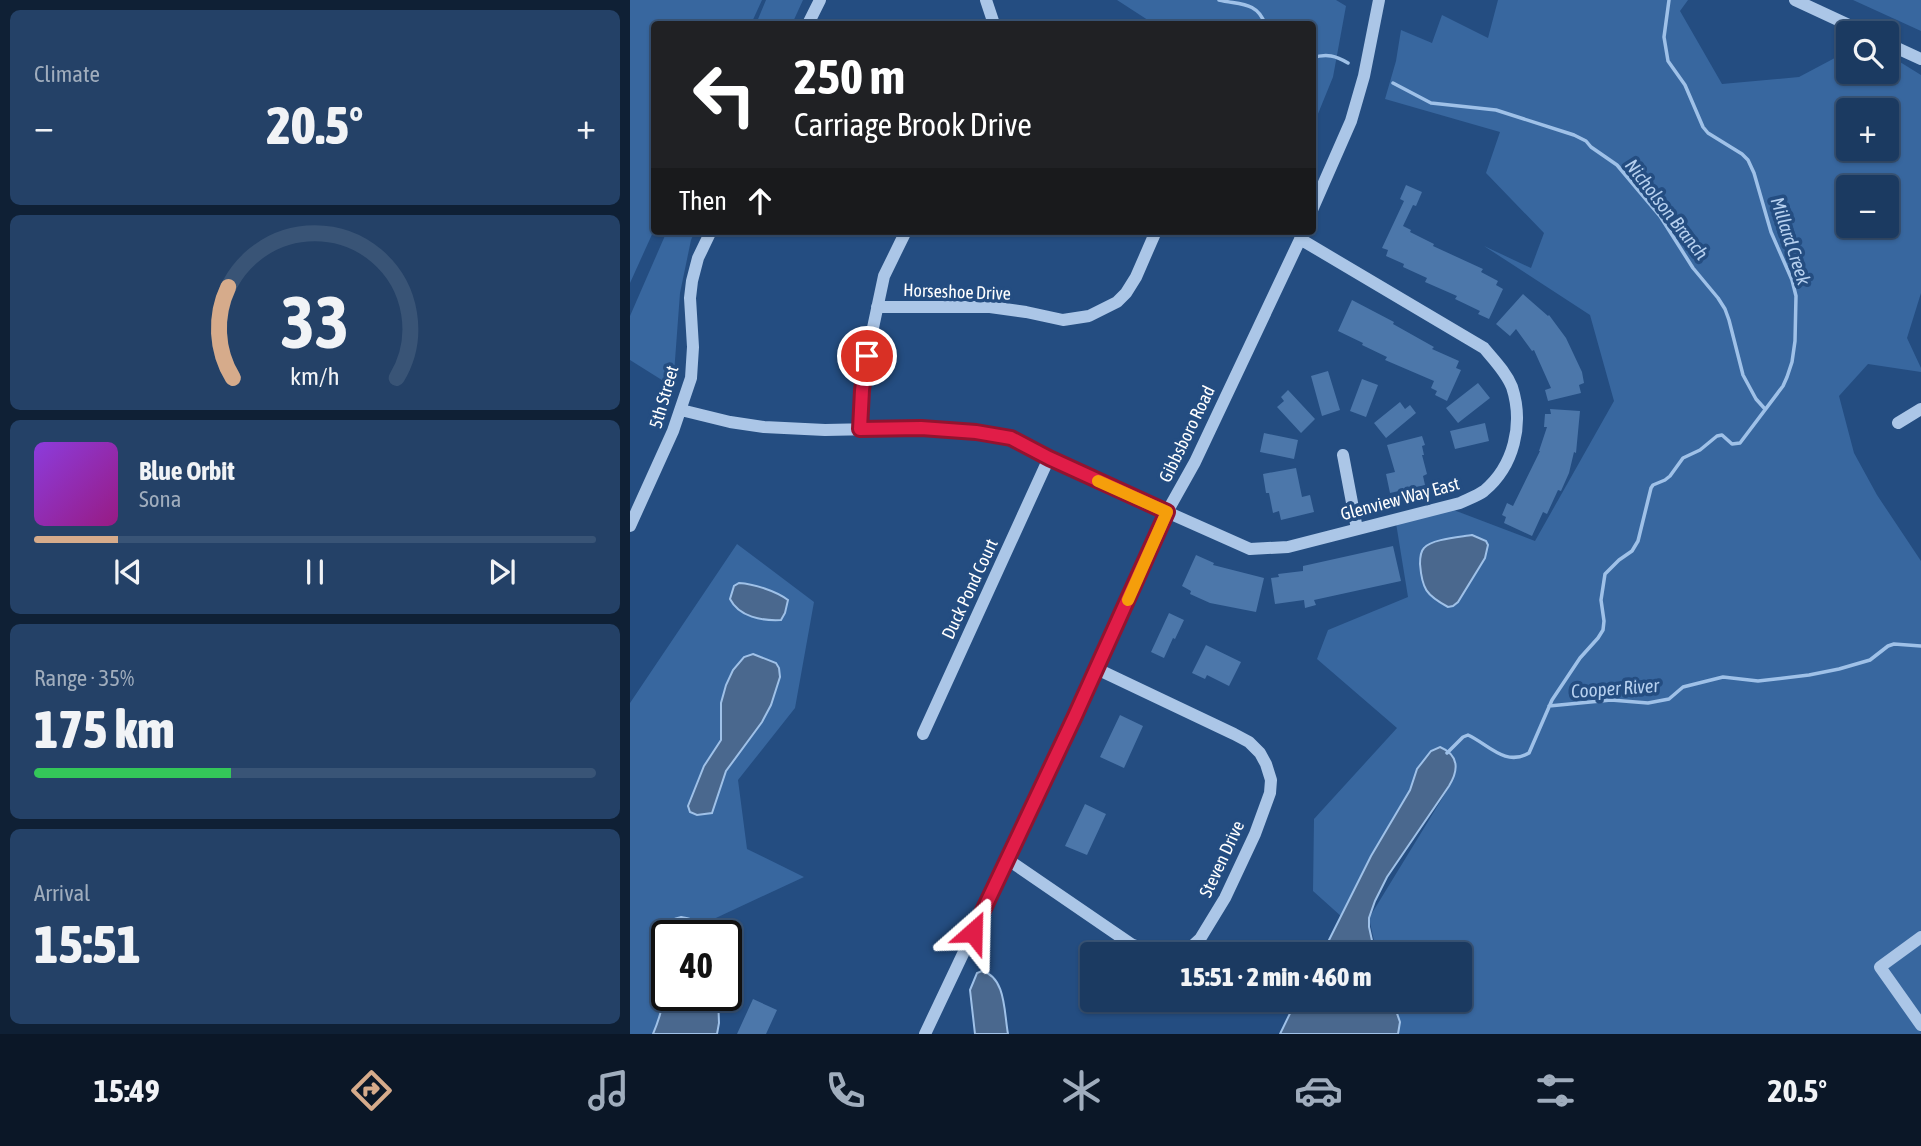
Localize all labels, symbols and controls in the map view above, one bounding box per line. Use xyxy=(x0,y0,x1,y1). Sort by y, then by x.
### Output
map controls xyxy=(1836,21,1899,238)
button: search xyxy=(1836,21,1899,84)
text: 250 m xyxy=(794,48,905,104)
icon: left xyxy=(679,49,770,140)
text: Climate xyxy=(34,61,100,87)
text: 20.5° xyxy=(267,95,363,155)
button: + xyxy=(1836,98,1899,161)
text: − xyxy=(34,104,54,147)
text: + xyxy=(576,104,596,147)
text: Carriage Brook Drive xyxy=(794,106,1032,143)
water label: Nicholson Branch xyxy=(1621,154,1713,264)
button: − xyxy=(1836,175,1899,238)
icon: ahead xyxy=(741,182,779,220)
text: Then xyxy=(679,186,727,216)
water label: Millard Creek xyxy=(1766,194,1816,288)
street label: Horseshoe Drive xyxy=(903,279,1011,304)
text: 33 xyxy=(281,281,349,364)
pin xyxy=(837,326,897,386)
icon: arrive xyxy=(848,337,886,375)
text: km/h xyxy=(290,362,340,390)
street label: 5th Street xyxy=(645,363,682,431)
street label: Gibbsboro Road xyxy=(1154,382,1219,485)
text: Blue Orbit xyxy=(139,456,235,486)
street label: Glenview Way East xyxy=(1338,473,1462,524)
text: Sona xyxy=(139,486,181,512)
street label: Duck Pond Court xyxy=(937,535,1002,642)
icon: previous xyxy=(109,553,147,591)
icon: pause xyxy=(296,553,334,591)
icon: next xyxy=(483,553,521,591)
text: Range · 35% xyxy=(34,665,134,691)
water label: Cooper River xyxy=(1570,674,1661,702)
text: 175 km xyxy=(34,699,175,759)
street label: Steven Drive xyxy=(1195,817,1248,900)
text: Arrival xyxy=(34,880,90,906)
position arrow xyxy=(936,895,1010,969)
text: 15:51 xyxy=(34,914,141,974)
speed limit sign: 40 xyxy=(651,920,742,1011)
text: 15:51 · 2 min · 460 m xyxy=(1181,962,1371,992)
icon: directions xyxy=(347,1066,396,1115)
icon: music xyxy=(584,1066,633,1115)
icon: phone xyxy=(821,1066,870,1115)
icon: climate xyxy=(1057,1066,1106,1115)
icon: car xyxy=(1294,1066,1343,1115)
icon: filters xyxy=(1531,1066,1580,1115)
text: 15:49 xyxy=(94,1072,160,1109)
text: 20.5° xyxy=(1767,1072,1827,1109)

